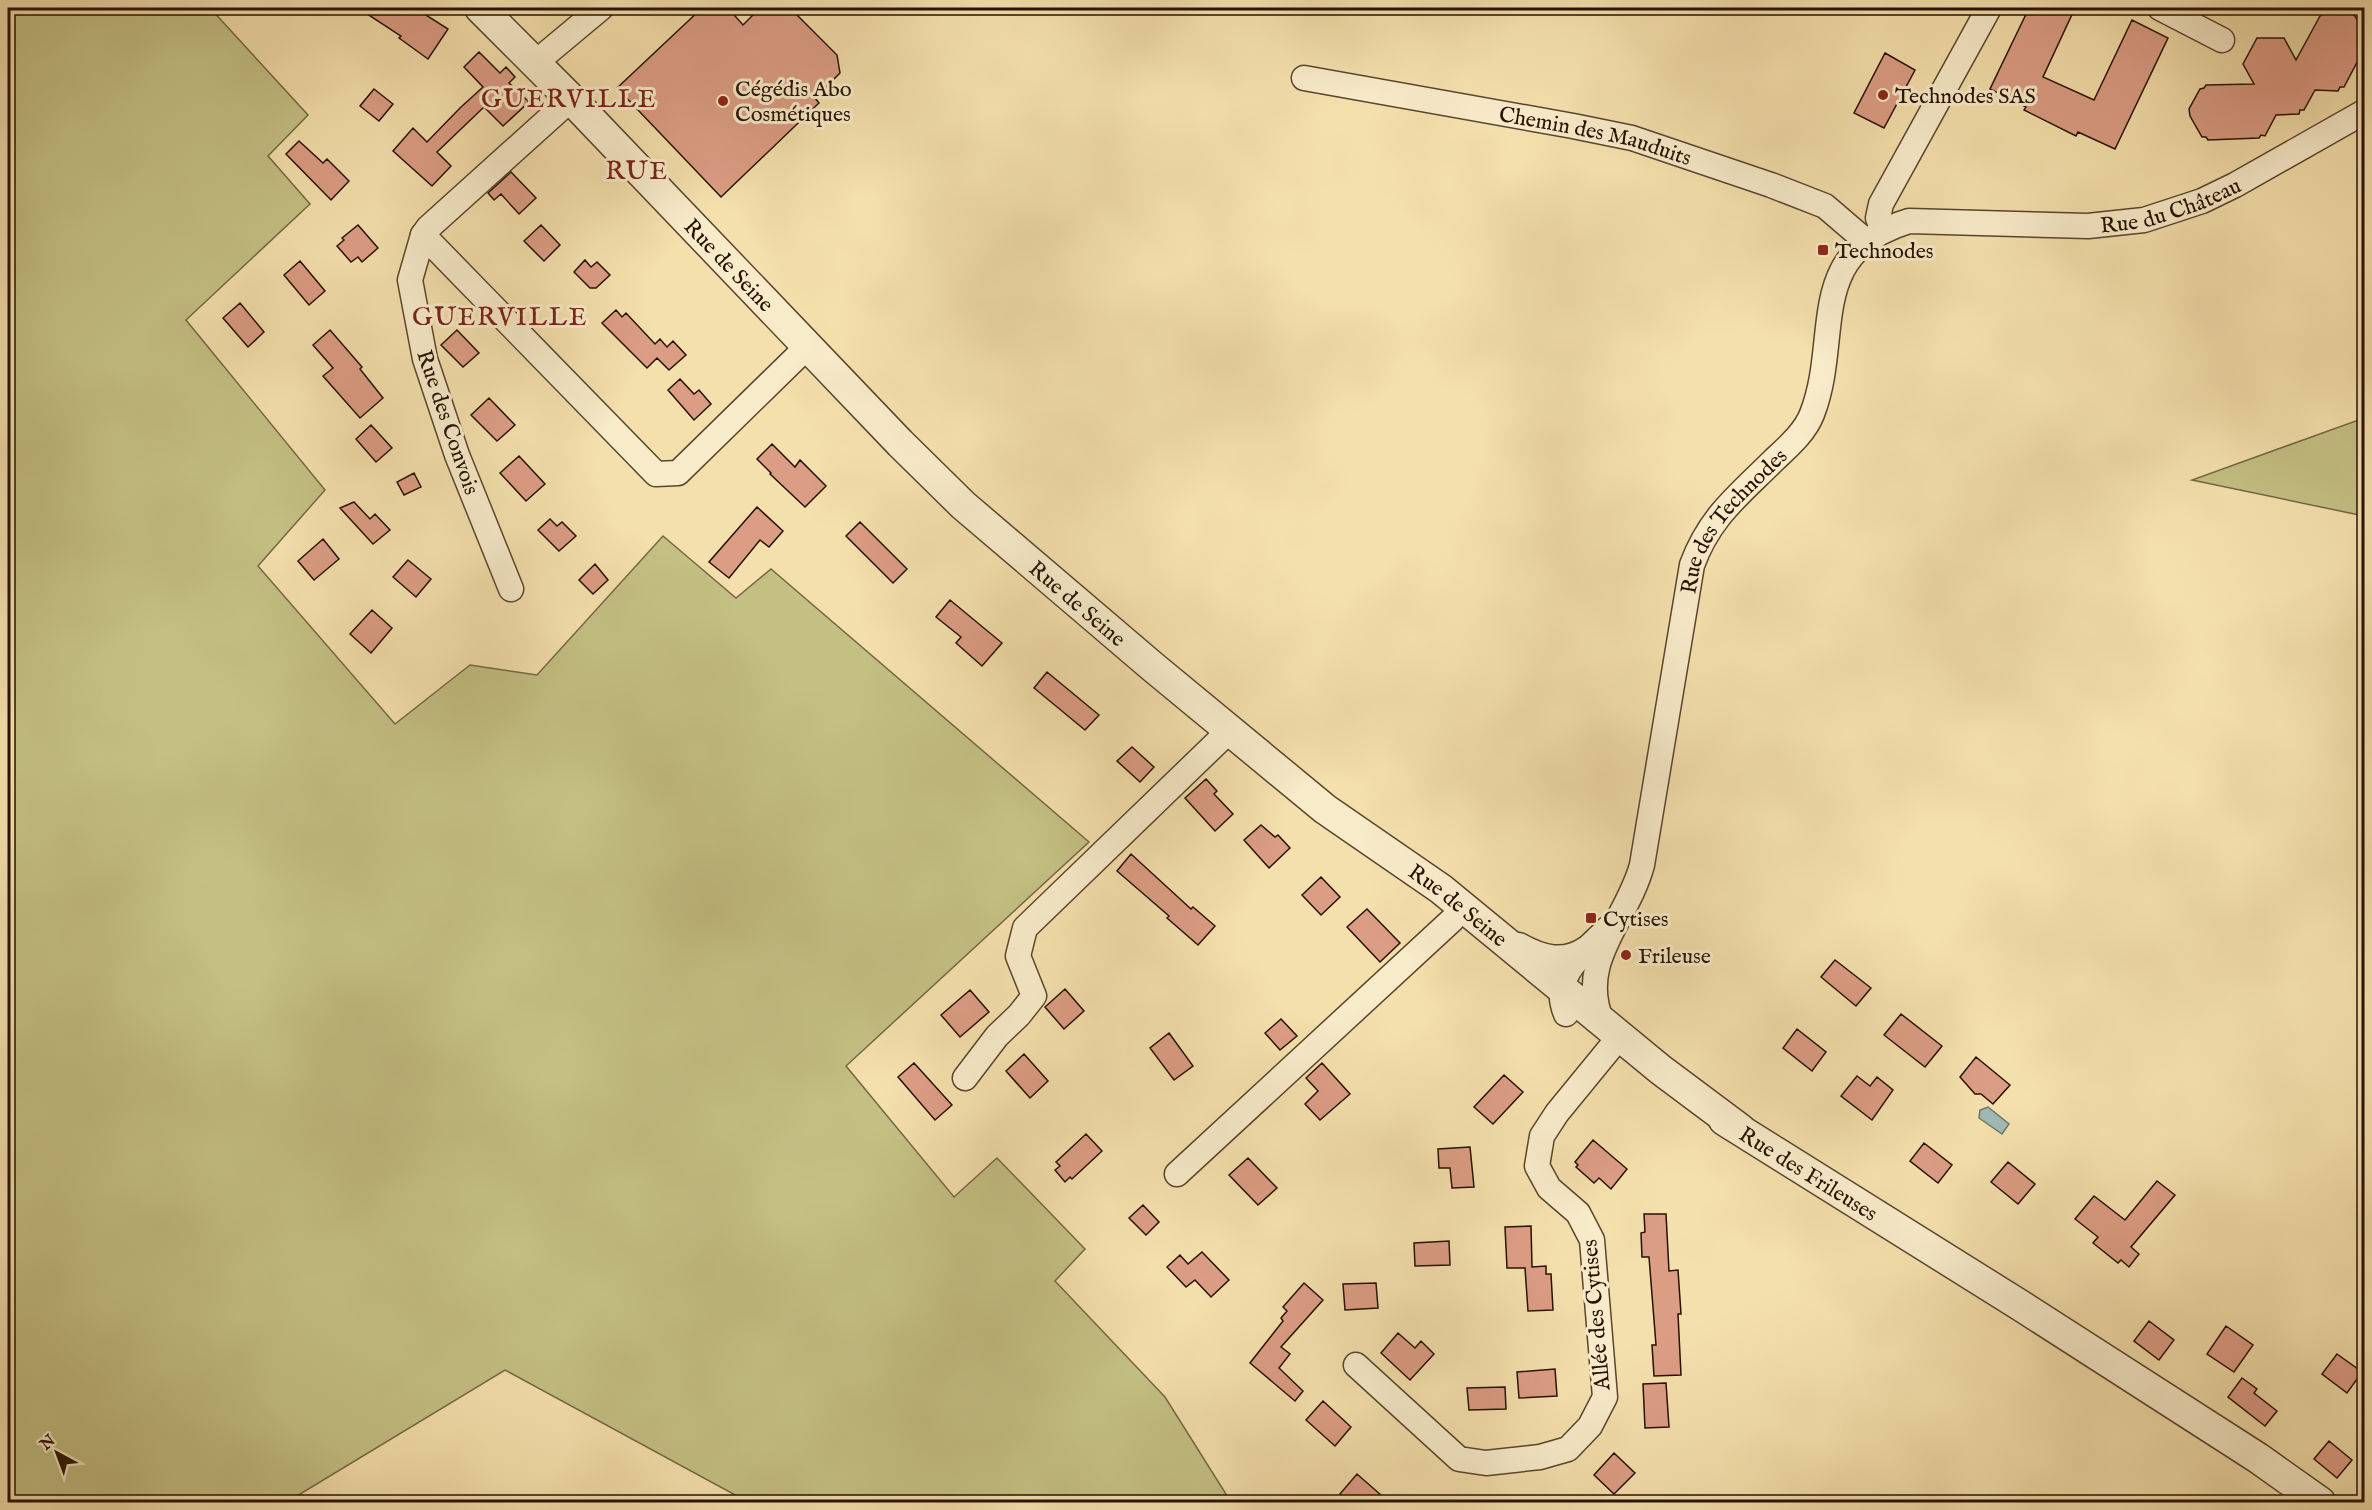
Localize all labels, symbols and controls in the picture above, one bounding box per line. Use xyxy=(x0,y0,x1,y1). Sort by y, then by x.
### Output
place label: Cégédis Abo Cosmétiques xyxy=(735,76,852,129)
district label: GUERVILLE xyxy=(481,83,657,116)
place label: Technodes SAS xyxy=(1895,83,2036,111)
marker: Technodes SAS xyxy=(1876,88,1890,102)
marker: Cégédis Abo Cosmétiques xyxy=(716,94,730,108)
street label: Chemin des Mauduits xyxy=(1496,101,1695,173)
district label: RUE xyxy=(605,155,669,188)
street label: Rue du Château xyxy=(2099,172,2246,241)
street label: Rue de Seine xyxy=(677,214,779,319)
place label: Technodes xyxy=(1835,238,1934,266)
marker: Technodes xyxy=(1816,243,1830,257)
district label: GUERVILLE xyxy=(412,301,588,334)
street label: Rue des Convois xyxy=(409,347,485,499)
street label: Rue des Technodes xyxy=(1675,443,1794,596)
street label: Rue de Seine xyxy=(1022,555,1131,654)
street label: Rue de Seine xyxy=(1402,859,1512,954)
place label: Cytises xyxy=(1603,906,1669,934)
marker: Cytises xyxy=(1584,911,1598,925)
place label: Frileuse xyxy=(1638,943,1711,971)
marker: Frileuse xyxy=(1619,948,1633,962)
street label: Rue des Frileuses xyxy=(1733,1121,1882,1228)
street label: Allée des Cytises xyxy=(1576,1238,1618,1393)
north arrow xyxy=(27,1423,87,1483)
text: N xyxy=(36,1431,60,1456)

